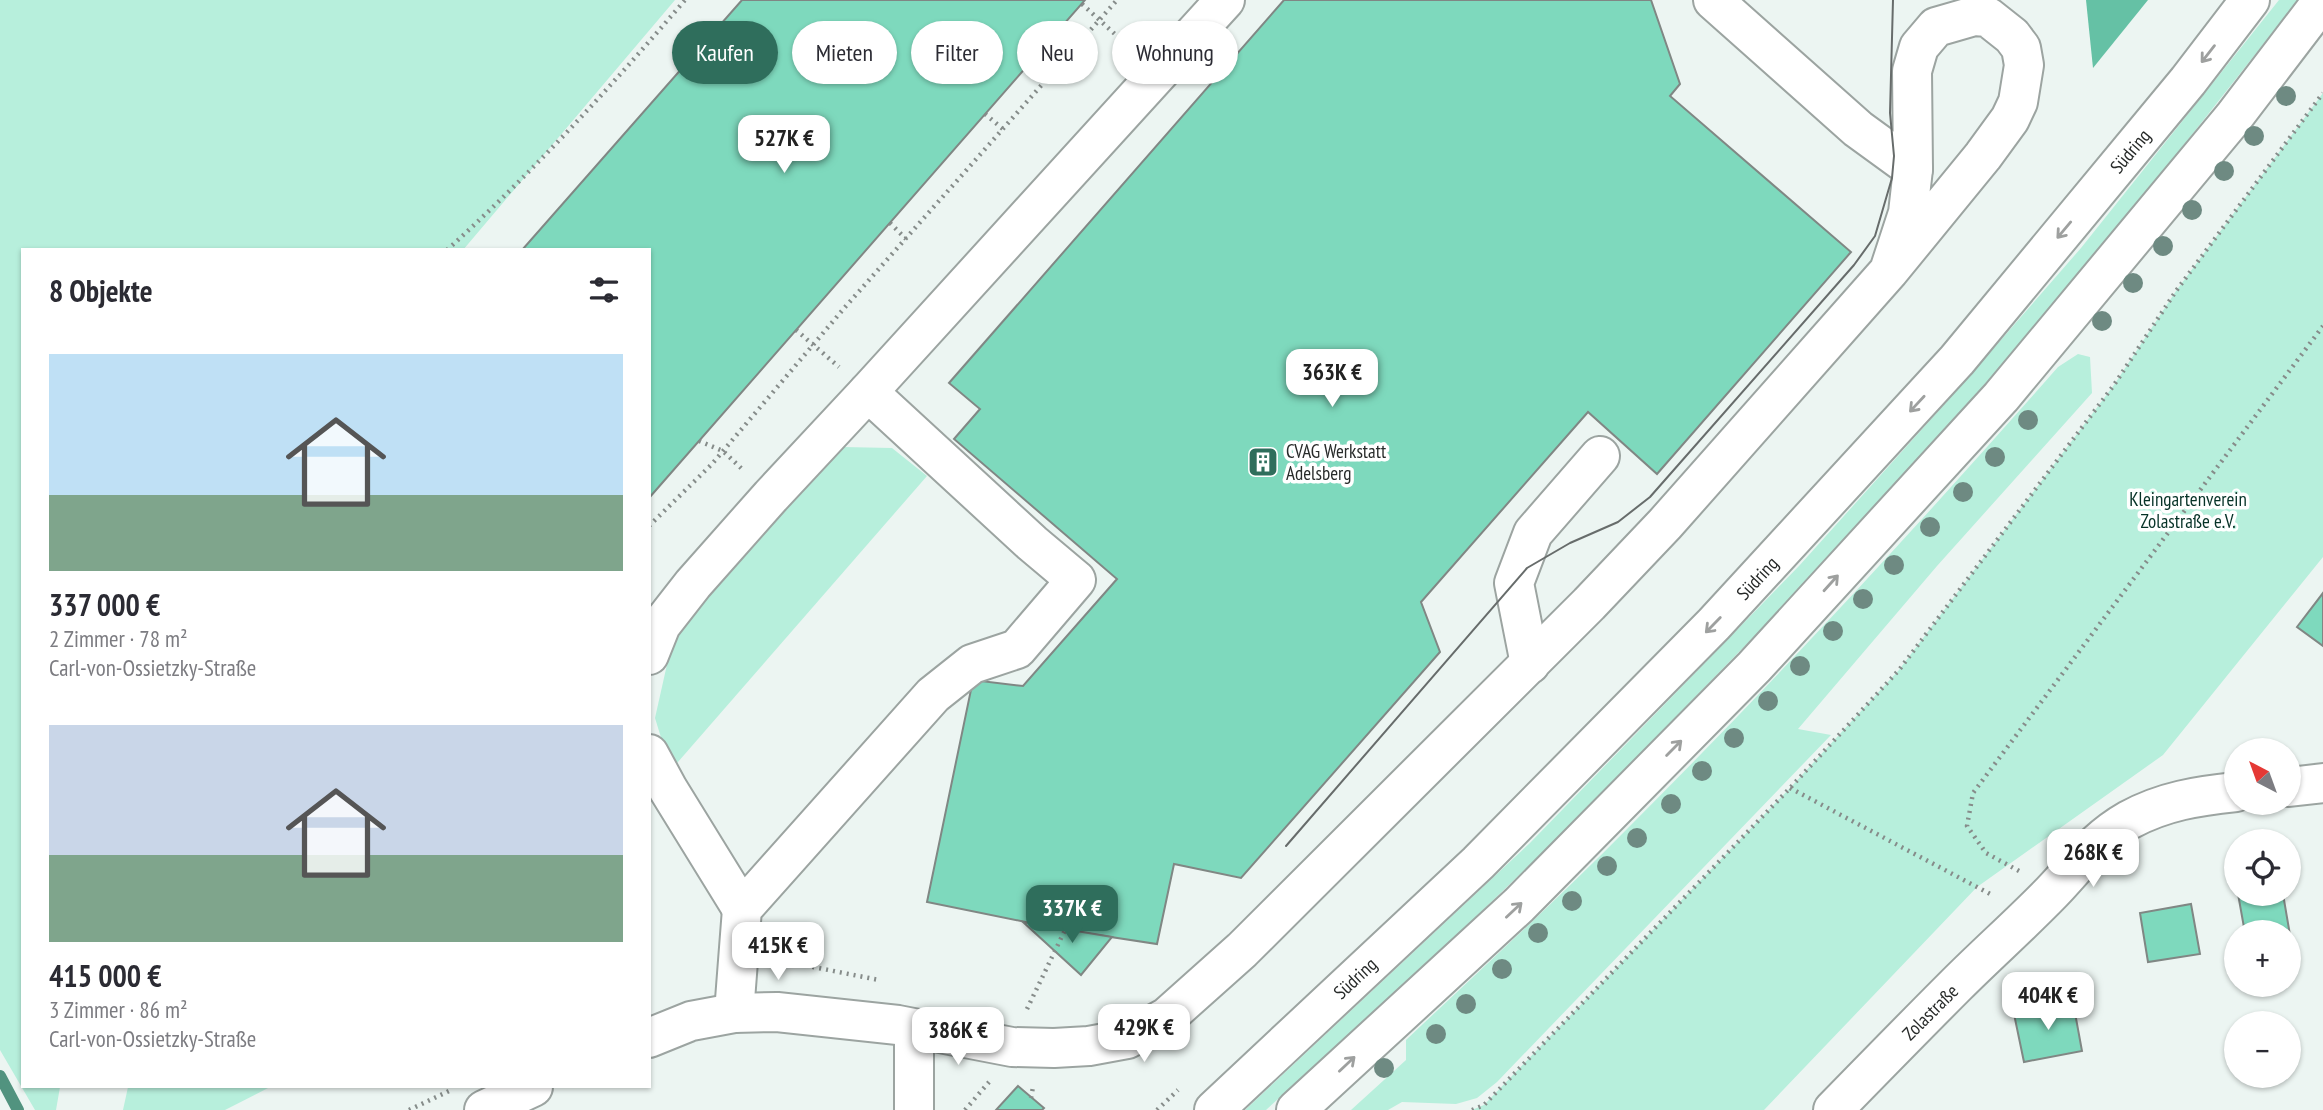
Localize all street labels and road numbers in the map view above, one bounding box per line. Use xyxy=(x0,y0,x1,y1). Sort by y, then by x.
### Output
street label: Südring xyxy=(2105,124,2155,178)
street label: Südring xyxy=(1731,551,1783,605)
street label: Südring xyxy=(1328,952,1382,1004)
street label: Zolastraße xyxy=(1897,979,1963,1045)

